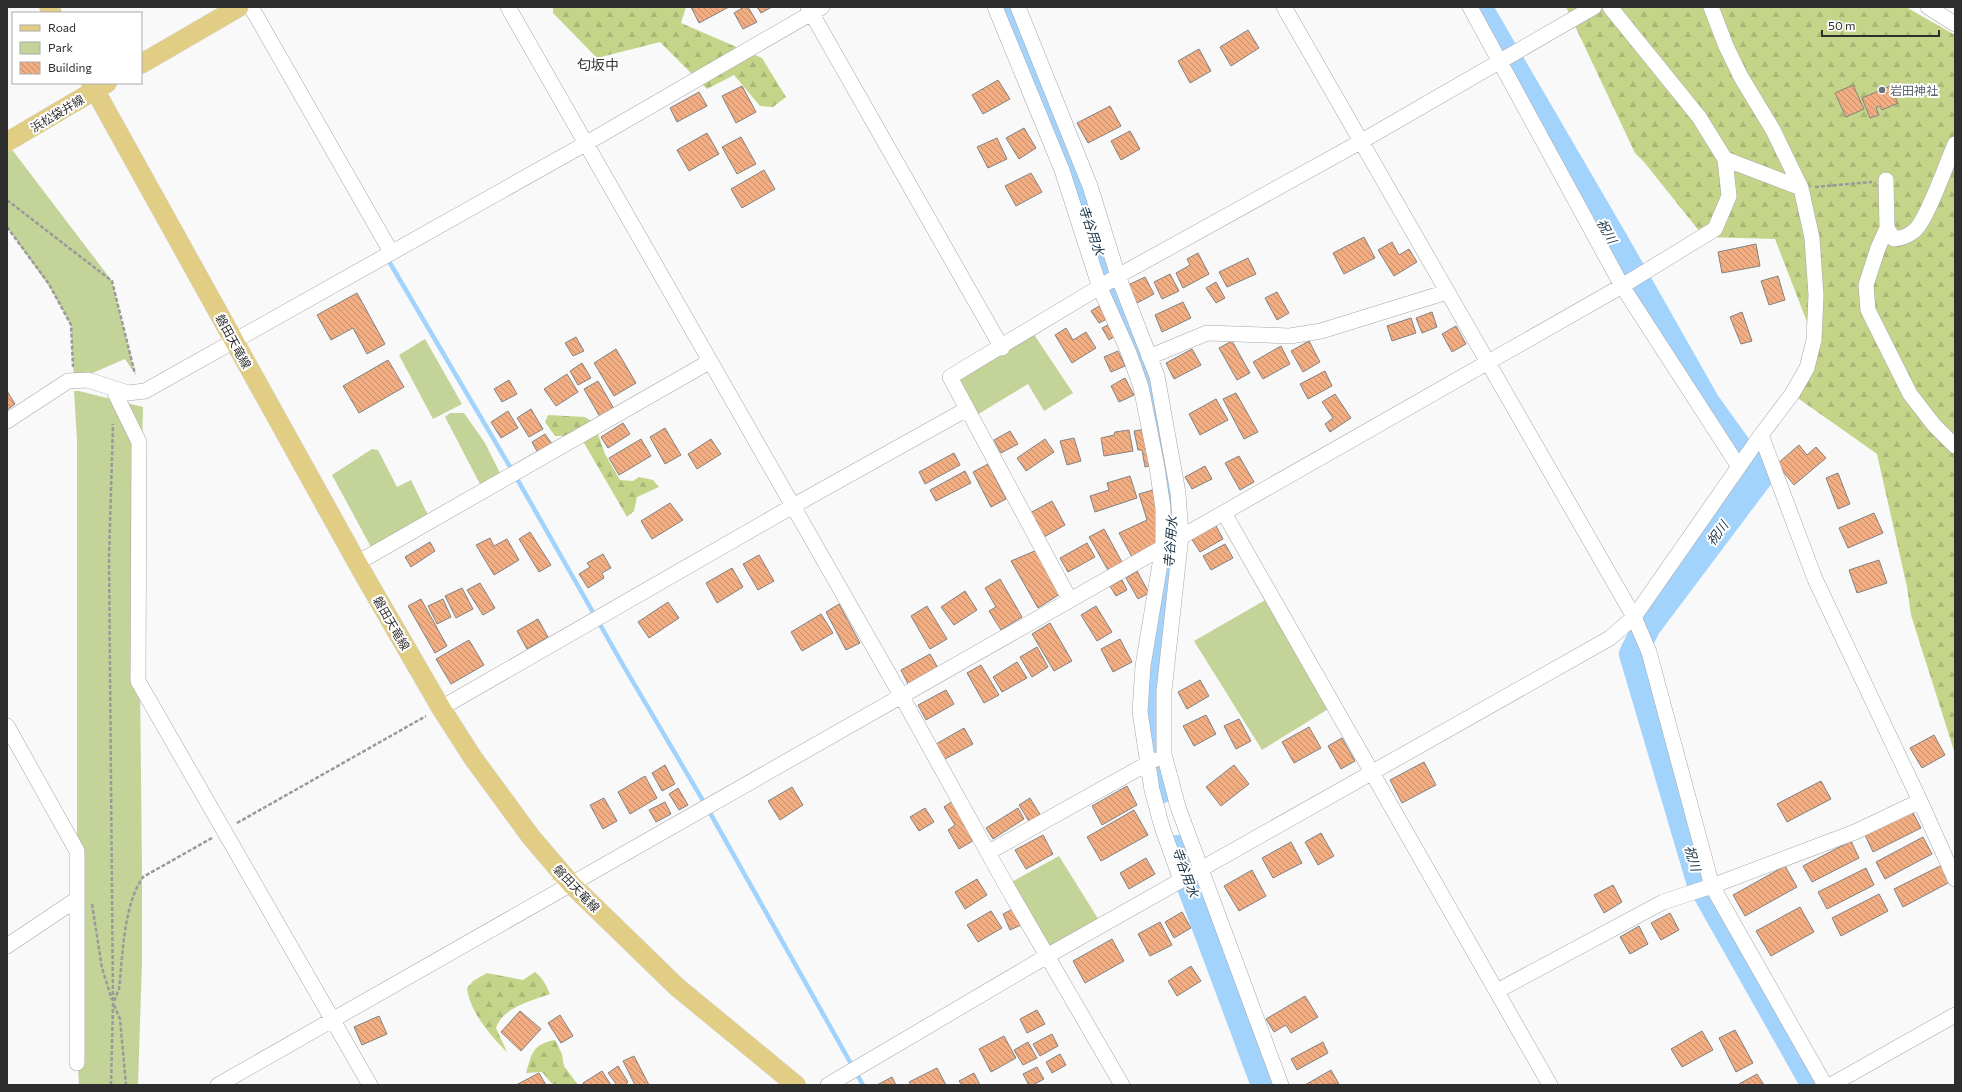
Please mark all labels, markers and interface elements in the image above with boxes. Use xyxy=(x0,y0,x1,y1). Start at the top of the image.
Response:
legend xyxy=(12,12,142,84)
scale bar xyxy=(1822,12,1939,38)
text: 50 m xyxy=(1828,18,1856,32)
text: Road xyxy=(48,20,76,34)
text: Park xyxy=(48,40,74,54)
district label: 匂坂中 xyxy=(577,56,619,73)
text: Building xyxy=(48,60,92,74)
place label: 岩田神社 xyxy=(1890,83,1938,97)
marker: 岩田神社 xyxy=(1877,85,1887,95)
street label: 浜松袋井線 xyxy=(28,92,86,134)
water label: 寺谷用水 xyxy=(1076,203,1109,259)
water label: 祝川 xyxy=(1594,216,1621,248)
street label: 磐田天竜線 xyxy=(213,311,255,371)
water label: 寺谷用水 xyxy=(1160,514,1180,569)
water label: 祝川 xyxy=(1703,516,1732,548)
street label: 磐田天竜線 xyxy=(371,594,413,652)
water label: 祝川 xyxy=(1682,843,1705,875)
water label: 寺谷用水 xyxy=(1170,845,1203,901)
street label: 磐田天竜線 xyxy=(551,862,603,914)

